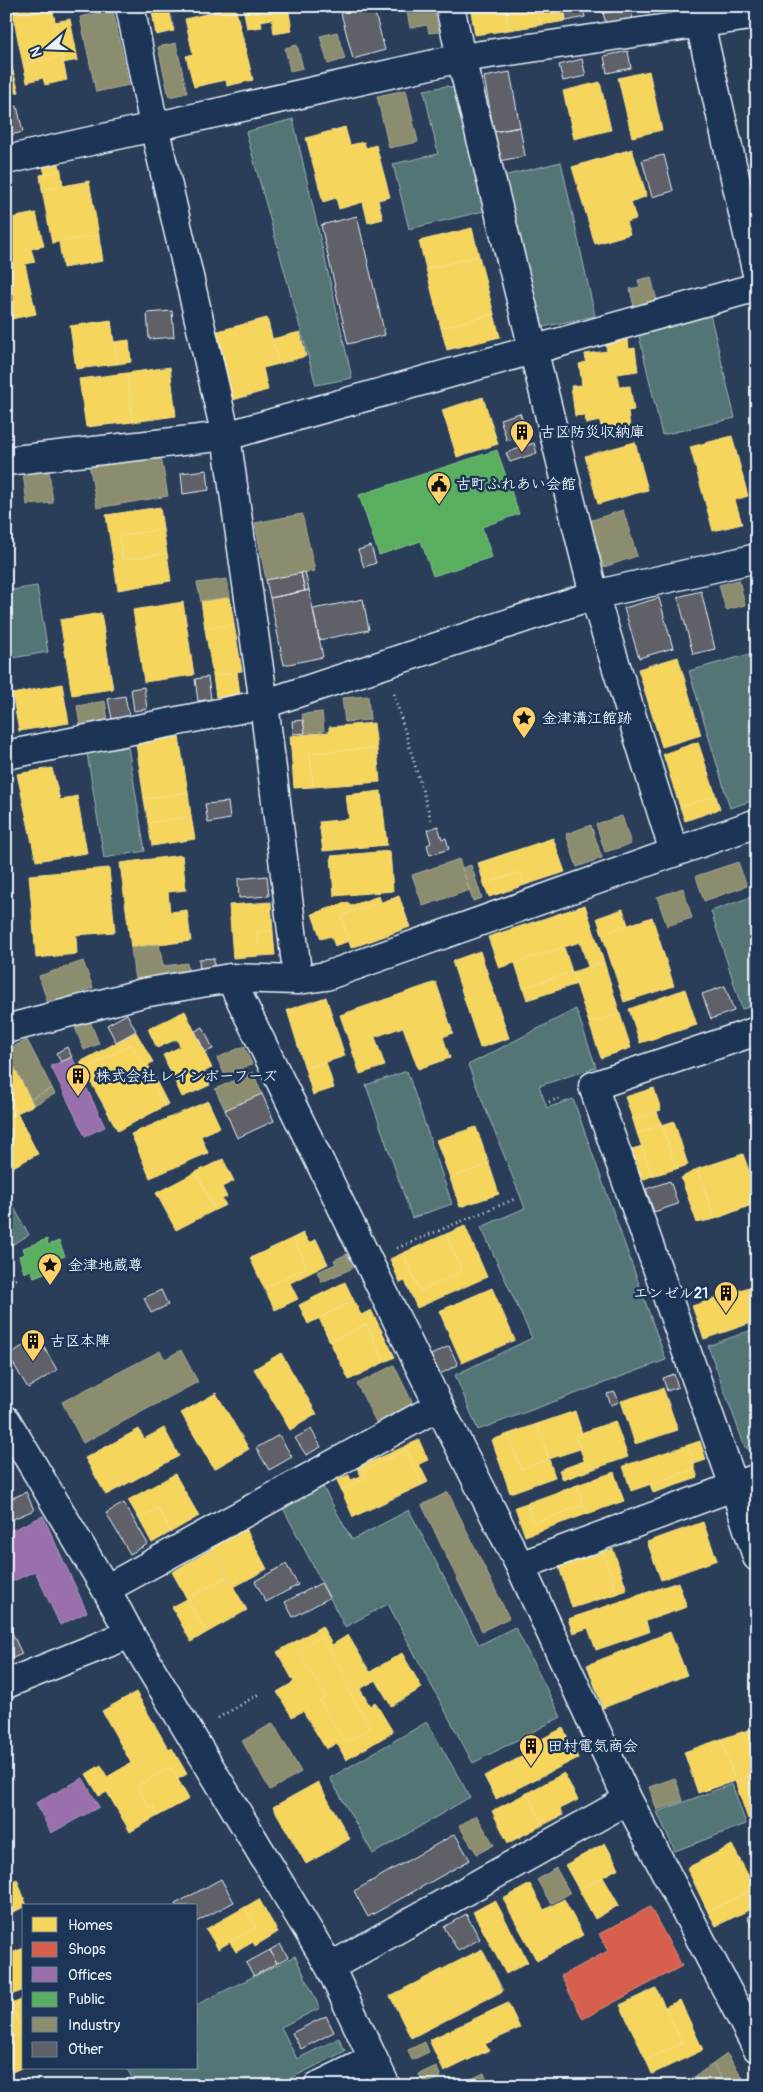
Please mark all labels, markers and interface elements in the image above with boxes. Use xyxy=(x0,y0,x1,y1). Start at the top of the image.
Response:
north arrow xyxy=(22,22,72,72)
text: N xyxy=(27,45,46,59)
building icon: 古区防災収納庫 xyxy=(509,419,535,453)
place label: 古区防災収納庫 xyxy=(540,423,645,442)
public building icon: 古町ふれあい会館 xyxy=(426,471,452,505)
place label: 古町ふれあい会館 xyxy=(456,475,576,494)
place icon: 金津溝江館跡 xyxy=(511,705,537,739)
place label: 金津溝江館跡 xyxy=(542,709,632,728)
building icon: 株式会社 レインボーフーズ xyxy=(65,1063,91,1097)
place label: 株式会社 レインボーフーズ xyxy=(96,1067,277,1086)
place icon: 金津地蔵尊 xyxy=(37,1252,63,1286)
place label: 金津地蔵尊 xyxy=(68,1256,143,1275)
building icon: エンゼル21 xyxy=(713,1280,739,1314)
place label: エンゼル21 xyxy=(633,1284,708,1303)
building icon: 古区本陣 xyxy=(20,1328,46,1362)
place label: 古区本陣 xyxy=(50,1332,110,1351)
building icon: 田村電気商会 xyxy=(518,1733,544,1767)
place label: 田村電気商会 xyxy=(548,1737,638,1756)
legend xyxy=(22,1904,198,2070)
text: Homes xyxy=(68,1916,113,1935)
text: Shops xyxy=(68,1940,106,1959)
text: Offices xyxy=(68,1966,112,1985)
text: Public xyxy=(68,1990,105,2009)
text: Industry xyxy=(68,2016,121,2035)
text: Other xyxy=(68,2040,104,2059)

